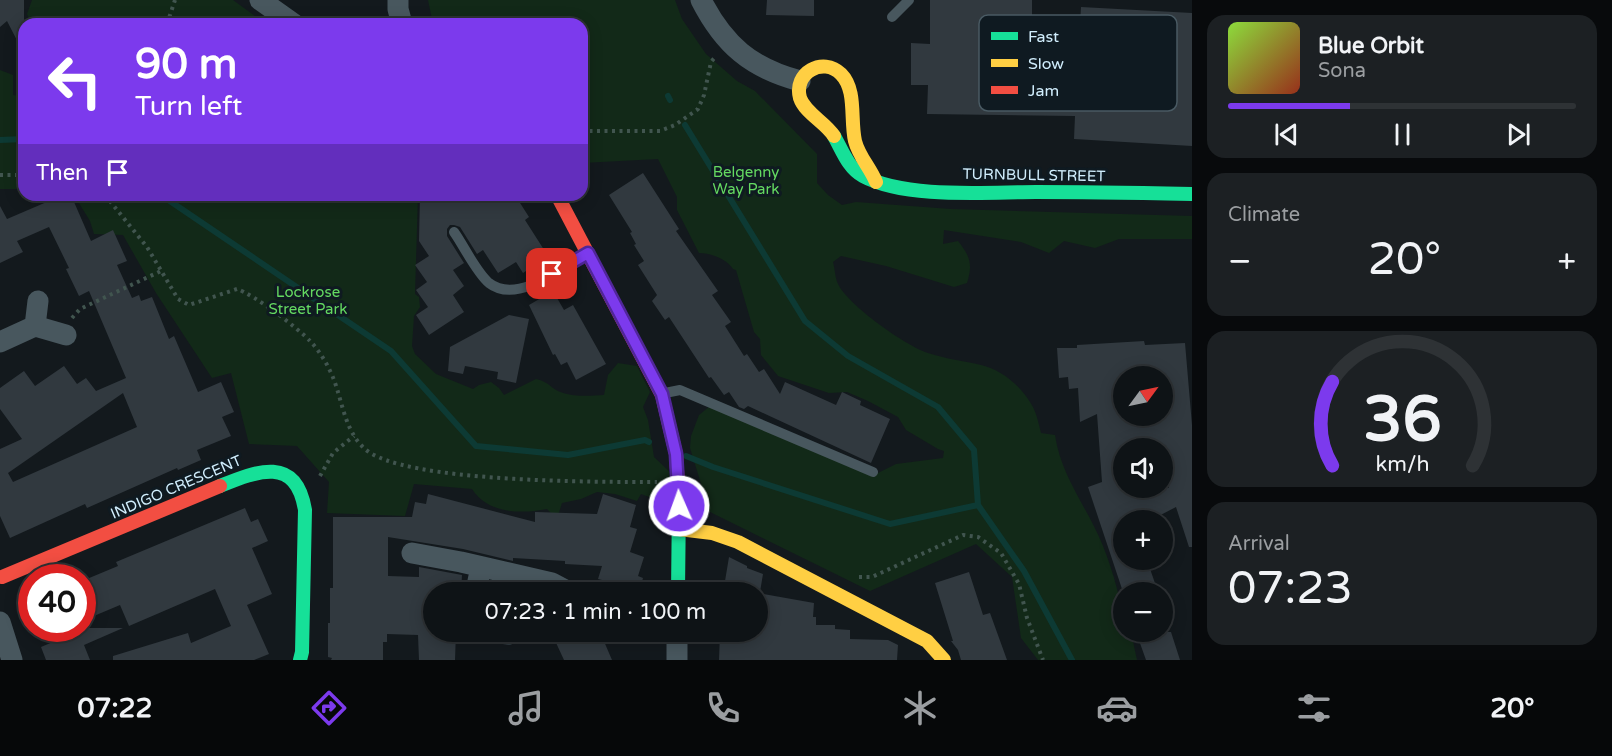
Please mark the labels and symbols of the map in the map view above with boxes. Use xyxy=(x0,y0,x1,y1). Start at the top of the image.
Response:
legend xyxy=(979,15,1177,111)
text: Fast xyxy=(1028,27,1059,47)
text: Slow xyxy=(1028,54,1064,74)
text: Jam xyxy=(1028,81,1059,101)
park label: Belgenny Way Park xyxy=(713,163,779,198)
street label: TURNBULL STREET xyxy=(962,165,1106,185)
pin xyxy=(526,248,577,299)
park label: Lockrose Street Park xyxy=(269,283,347,318)
north arrow xyxy=(1113,366,1173,426)
street label: INDIGO CRESCENT xyxy=(108,451,244,523)
position arrow xyxy=(647,474,711,538)
speed limit sign: 40 xyxy=(18,564,96,642)

